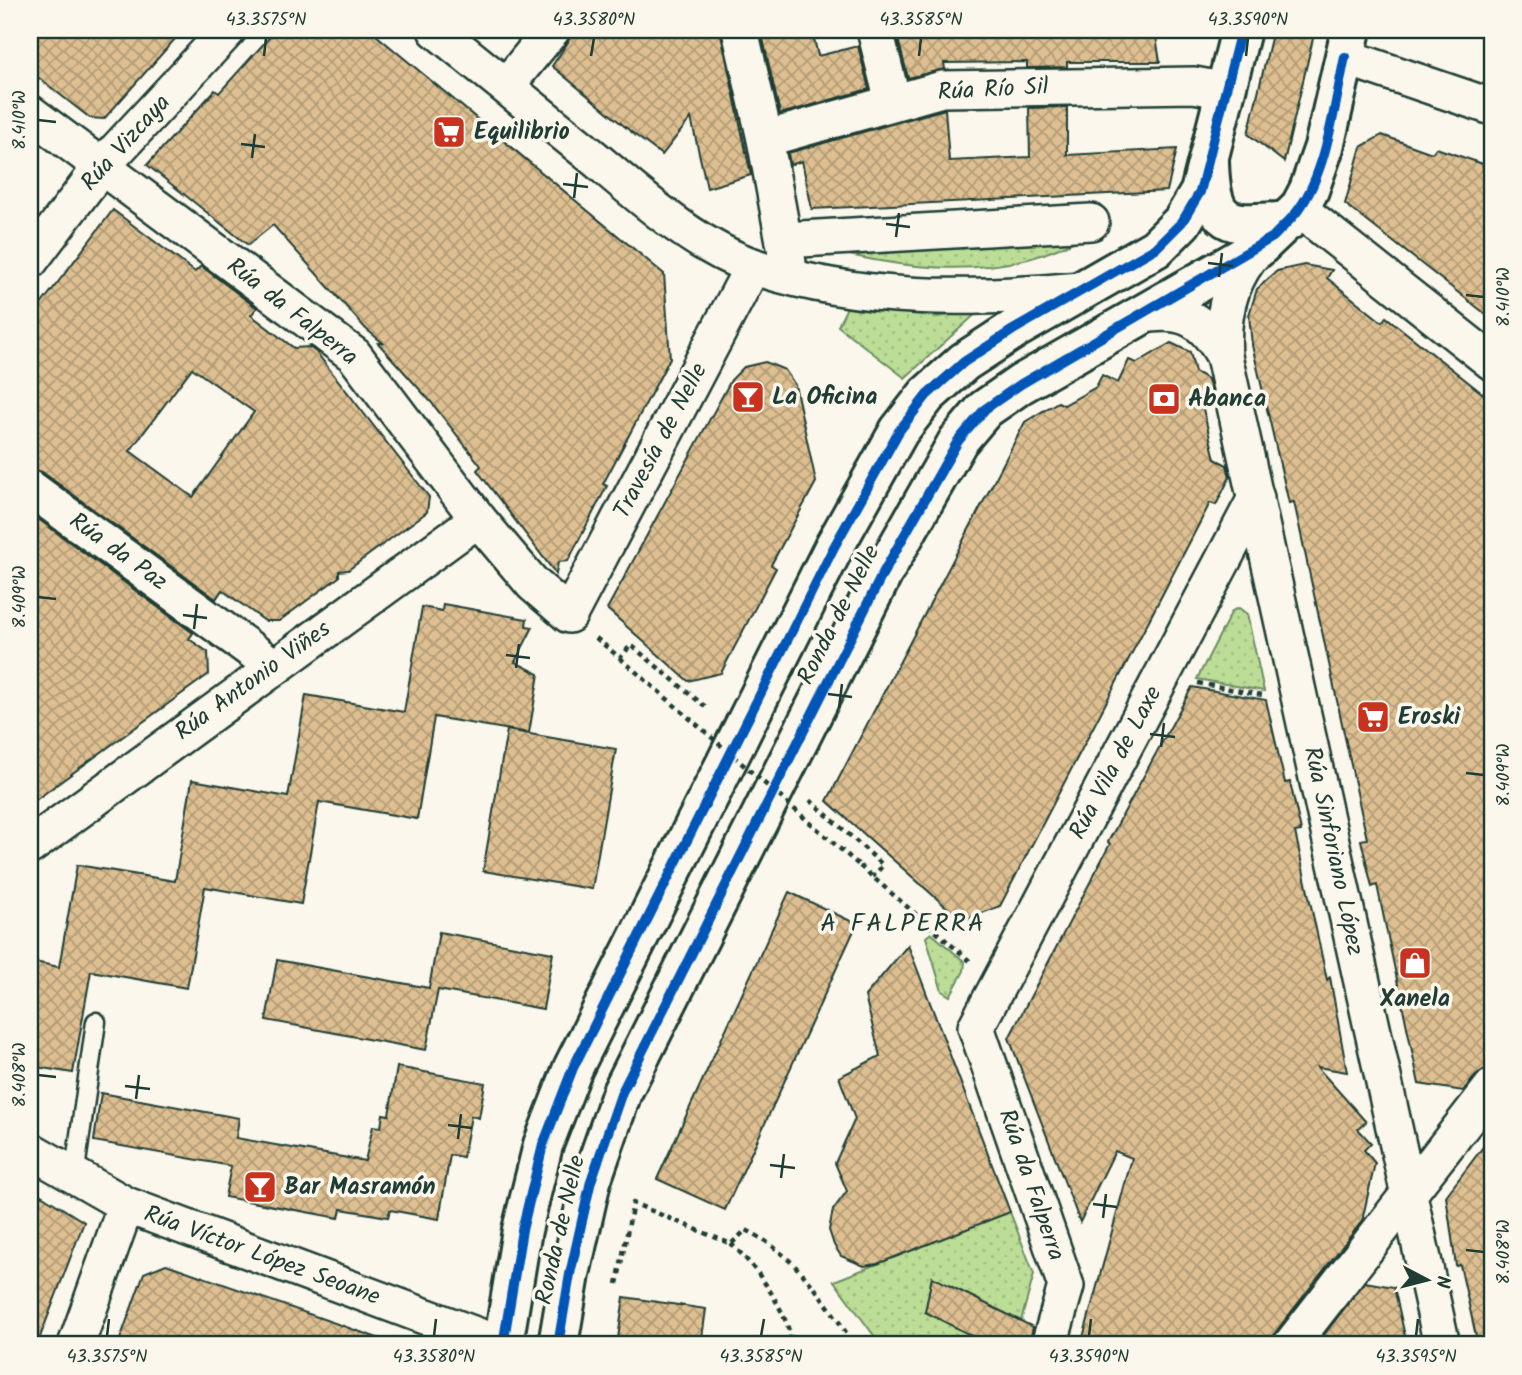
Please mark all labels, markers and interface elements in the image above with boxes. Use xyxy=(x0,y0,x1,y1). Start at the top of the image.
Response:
text: 43.3575°N xyxy=(226,6,306,35)
text: 43.3580°N xyxy=(553,6,635,35)
text: 43.3585°N xyxy=(879,6,963,35)
text: 43.3590°N xyxy=(1208,6,1288,35)
street label: Rúa Río Sil xyxy=(937,68,1050,112)
street label: Rúa Vizcaya xyxy=(71,85,181,201)
text: 8.410°W xyxy=(6,90,35,150)
supermarket icon: Equilibrio xyxy=(430,113,468,151)
place label: Equilibrio xyxy=(474,113,570,152)
street label: Rúa da Falperra xyxy=(218,248,366,376)
text: 8.410°W xyxy=(1490,267,1519,327)
street label: Travesía de Nelle xyxy=(603,356,719,526)
bar icon: La Oficina xyxy=(729,378,767,416)
place label: La Oficina xyxy=(772,378,877,417)
bank icon: Abanca xyxy=(1145,380,1183,418)
place label: Abanca xyxy=(1188,380,1266,419)
street label: Rúa da Paz xyxy=(60,503,176,601)
street label: Ronda de Nelle xyxy=(787,538,891,692)
text: 8.409°W xyxy=(6,566,35,628)
street label: Rúa Antonio Viñes xyxy=(167,611,339,751)
street label: Rúa Vila de Laxe xyxy=(1059,679,1173,847)
supermarket icon: Eroski xyxy=(1354,698,1392,736)
place label: Eroski xyxy=(1398,698,1461,737)
street label: Rúa Sinforiano López xyxy=(1292,743,1374,959)
text: 8.409°W xyxy=(1490,744,1519,806)
district label: A FALPERRA xyxy=(820,903,986,945)
shop icon: Xanela xyxy=(1396,944,1434,982)
place label: Xanela xyxy=(1379,980,1450,1019)
text: 8.408°W xyxy=(6,1042,35,1108)
street label: Rúa da Falperra xyxy=(987,1104,1075,1266)
street label: Ronda de Nelle xyxy=(525,1151,597,1309)
bar icon: Bar Masramón xyxy=(241,1168,279,1206)
place label: Bar Masramón xyxy=(284,1168,435,1207)
street label: Rúa Víctor López Seoane xyxy=(138,1195,386,1317)
text: 8.408°W xyxy=(1490,1219,1519,1285)
north arrow xyxy=(1392,1246,1462,1316)
text: N xyxy=(1426,1274,1458,1290)
text: 43.3575°N xyxy=(67,1343,147,1372)
text: 43.3580°N xyxy=(393,1343,475,1372)
text: 43.3585°N xyxy=(719,1343,803,1372)
text: 43.3590°N xyxy=(1049,1343,1129,1372)
text: 43.3595°N xyxy=(1375,1343,1457,1372)

